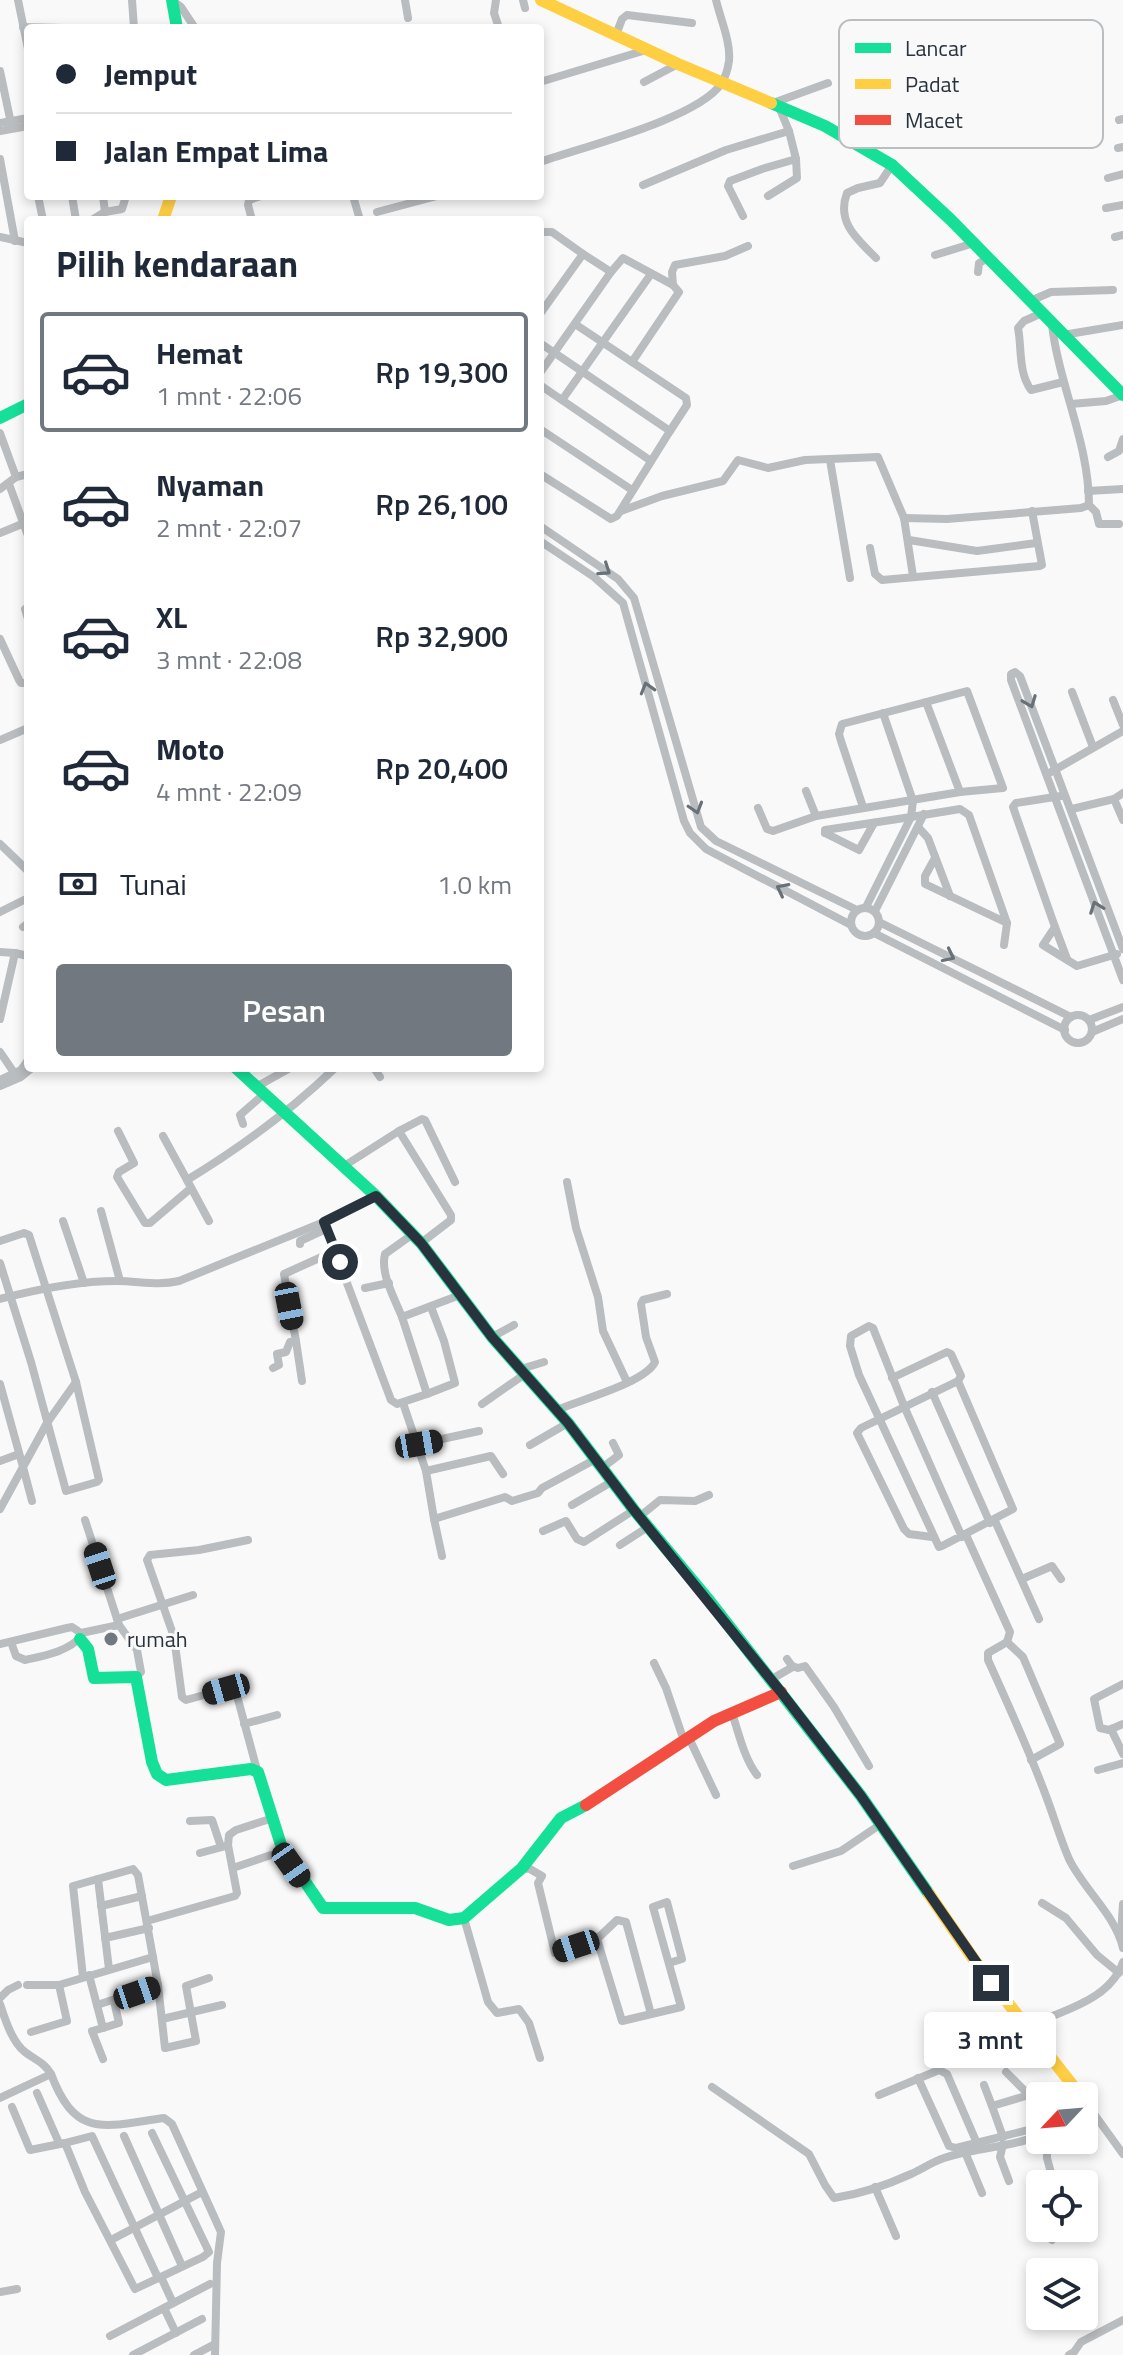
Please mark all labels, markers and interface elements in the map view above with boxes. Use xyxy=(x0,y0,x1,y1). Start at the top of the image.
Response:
legend xyxy=(839,20,1103,148)
text: Lancar xyxy=(905,31,967,65)
text: Jemput xyxy=(104,51,197,97)
text: Padat xyxy=(905,67,960,101)
text: Macet xyxy=(905,103,963,137)
text: Jalan Empat Lima xyxy=(104,128,328,174)
text: Pilih kendaraan xyxy=(56,236,298,291)
text: Hemat xyxy=(156,330,243,376)
icon: car xyxy=(60,336,132,408)
text: Rp 19,300 xyxy=(375,349,508,395)
text: 1 mnt · 22:06 xyxy=(156,376,302,415)
text: Nyaman xyxy=(156,462,264,508)
icon: car xyxy=(60,468,132,540)
text: Rp 26,100 xyxy=(375,481,508,527)
text: 2 mnt · 22:07 xyxy=(156,508,302,547)
one-way arrow xyxy=(596,560,610,575)
text: XL xyxy=(156,594,187,640)
icon: car xyxy=(60,600,132,672)
text: Rp 32,900 xyxy=(375,613,508,659)
text: 3 mnt · 22:08 xyxy=(156,640,302,679)
one-way arrow xyxy=(640,681,656,695)
one-way arrow xyxy=(1020,695,1037,709)
text: Moto xyxy=(156,726,224,772)
icon: car xyxy=(60,732,132,804)
text: Rp 20,400 xyxy=(375,745,508,791)
text: 4 mnt · 22:09 xyxy=(156,772,302,811)
one-way arrow xyxy=(687,801,703,815)
text: Tunai xyxy=(120,861,187,907)
icon: cash xyxy=(56,862,100,906)
text: 1.0 km xyxy=(437,865,512,904)
one-way arrow xyxy=(775,883,790,899)
one-way arrow xyxy=(1089,901,1105,915)
one-way arrow xyxy=(941,947,956,962)
button: Pesan xyxy=(56,964,512,1056)
route start xyxy=(322,1244,358,1280)
car xyxy=(273,1280,305,1332)
car xyxy=(393,1428,445,1460)
car xyxy=(81,1539,119,1593)
place label: rumah xyxy=(127,1622,188,1656)
marker: rumah xyxy=(102,1630,120,1648)
car xyxy=(200,1671,252,1707)
car xyxy=(267,1838,315,1892)
car xyxy=(549,1927,603,1965)
route end xyxy=(973,1965,1009,2001)
car xyxy=(110,1974,164,2012)
callout: 3 mnt xyxy=(925,2011,1057,2067)
text: 3 mnt xyxy=(957,2020,1023,2059)
north arrow xyxy=(1026,2082,1098,2154)
map controls xyxy=(1026,2082,1098,2330)
button: locate xyxy=(1026,2170,1098,2242)
button: layers xyxy=(1026,2258,1098,2330)

